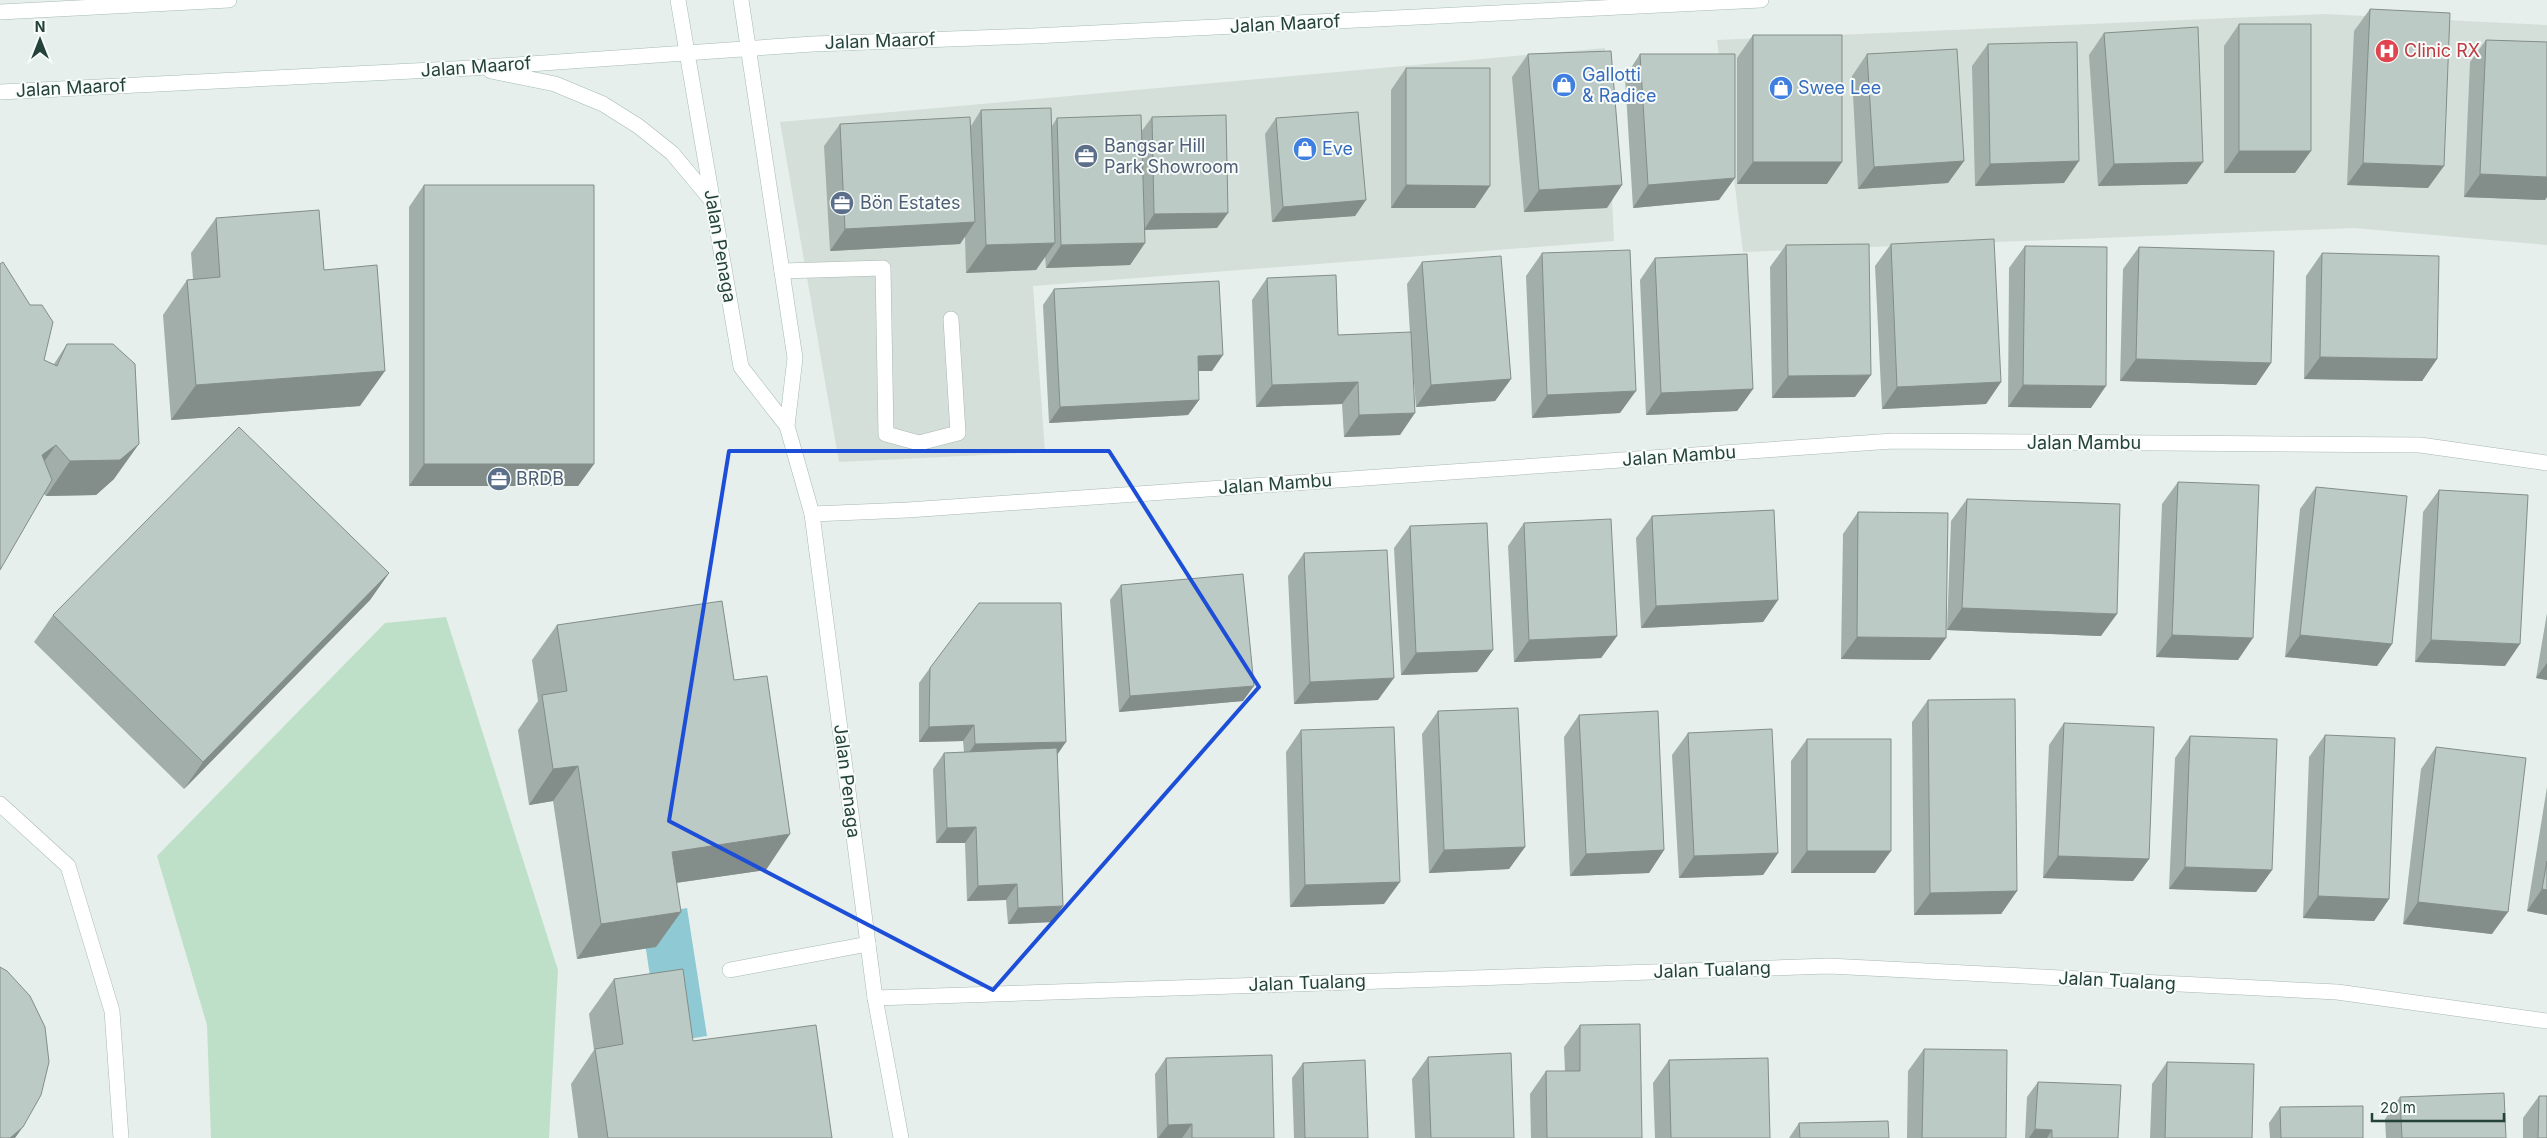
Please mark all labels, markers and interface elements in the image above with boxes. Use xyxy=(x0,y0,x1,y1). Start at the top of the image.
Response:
street label: Jalan Maarof xyxy=(1229,10,1341,37)
north arrow xyxy=(15,15,65,65)
text: N xyxy=(35,18,45,35)
street label: Jalan Maarof xyxy=(824,28,936,53)
hospital icon: Clinic RX xyxy=(2374,38,2400,64)
place label: Clinic RX xyxy=(2404,40,2480,61)
street label: Jalan Maarof xyxy=(420,52,532,81)
place label: Gallotti & Radice xyxy=(1582,64,1656,106)
shop icon: Gallotti & Radice xyxy=(1551,72,1577,98)
street label: Jalan Maarof xyxy=(15,74,127,101)
shop icon: Swee Lee xyxy=(1768,75,1794,101)
place label: Swee Lee xyxy=(1798,77,1881,98)
place label: Bangsar Hill Park Showroom xyxy=(1104,135,1239,177)
shop icon: Eve xyxy=(1292,136,1318,162)
place label: Eve xyxy=(1322,138,1353,159)
office icon: Bangsar Hill Park Showroom xyxy=(1073,143,1099,169)
street label: Jalan Penaga xyxy=(700,188,741,304)
office icon: Bön Estates xyxy=(829,190,855,216)
place label: Bön Estates xyxy=(860,192,960,213)
street label: Jalan Mambu xyxy=(2027,432,2141,453)
street label: Jalan Mambu xyxy=(1621,441,1737,470)
office icon: BRDB xyxy=(486,466,512,492)
place label: BRDB xyxy=(516,468,564,489)
street label: Jalan Mambu xyxy=(1217,469,1333,498)
street label: Jalan Penaga xyxy=(830,723,865,839)
street label: Jalan Tualang xyxy=(1653,957,1771,982)
street label: Jalan Tualang xyxy=(2058,967,2176,994)
street label: Jalan Tualang xyxy=(1248,970,1366,995)
scale bar xyxy=(2372,1090,2504,1122)
text: 20 m xyxy=(2380,1098,2416,1117)

